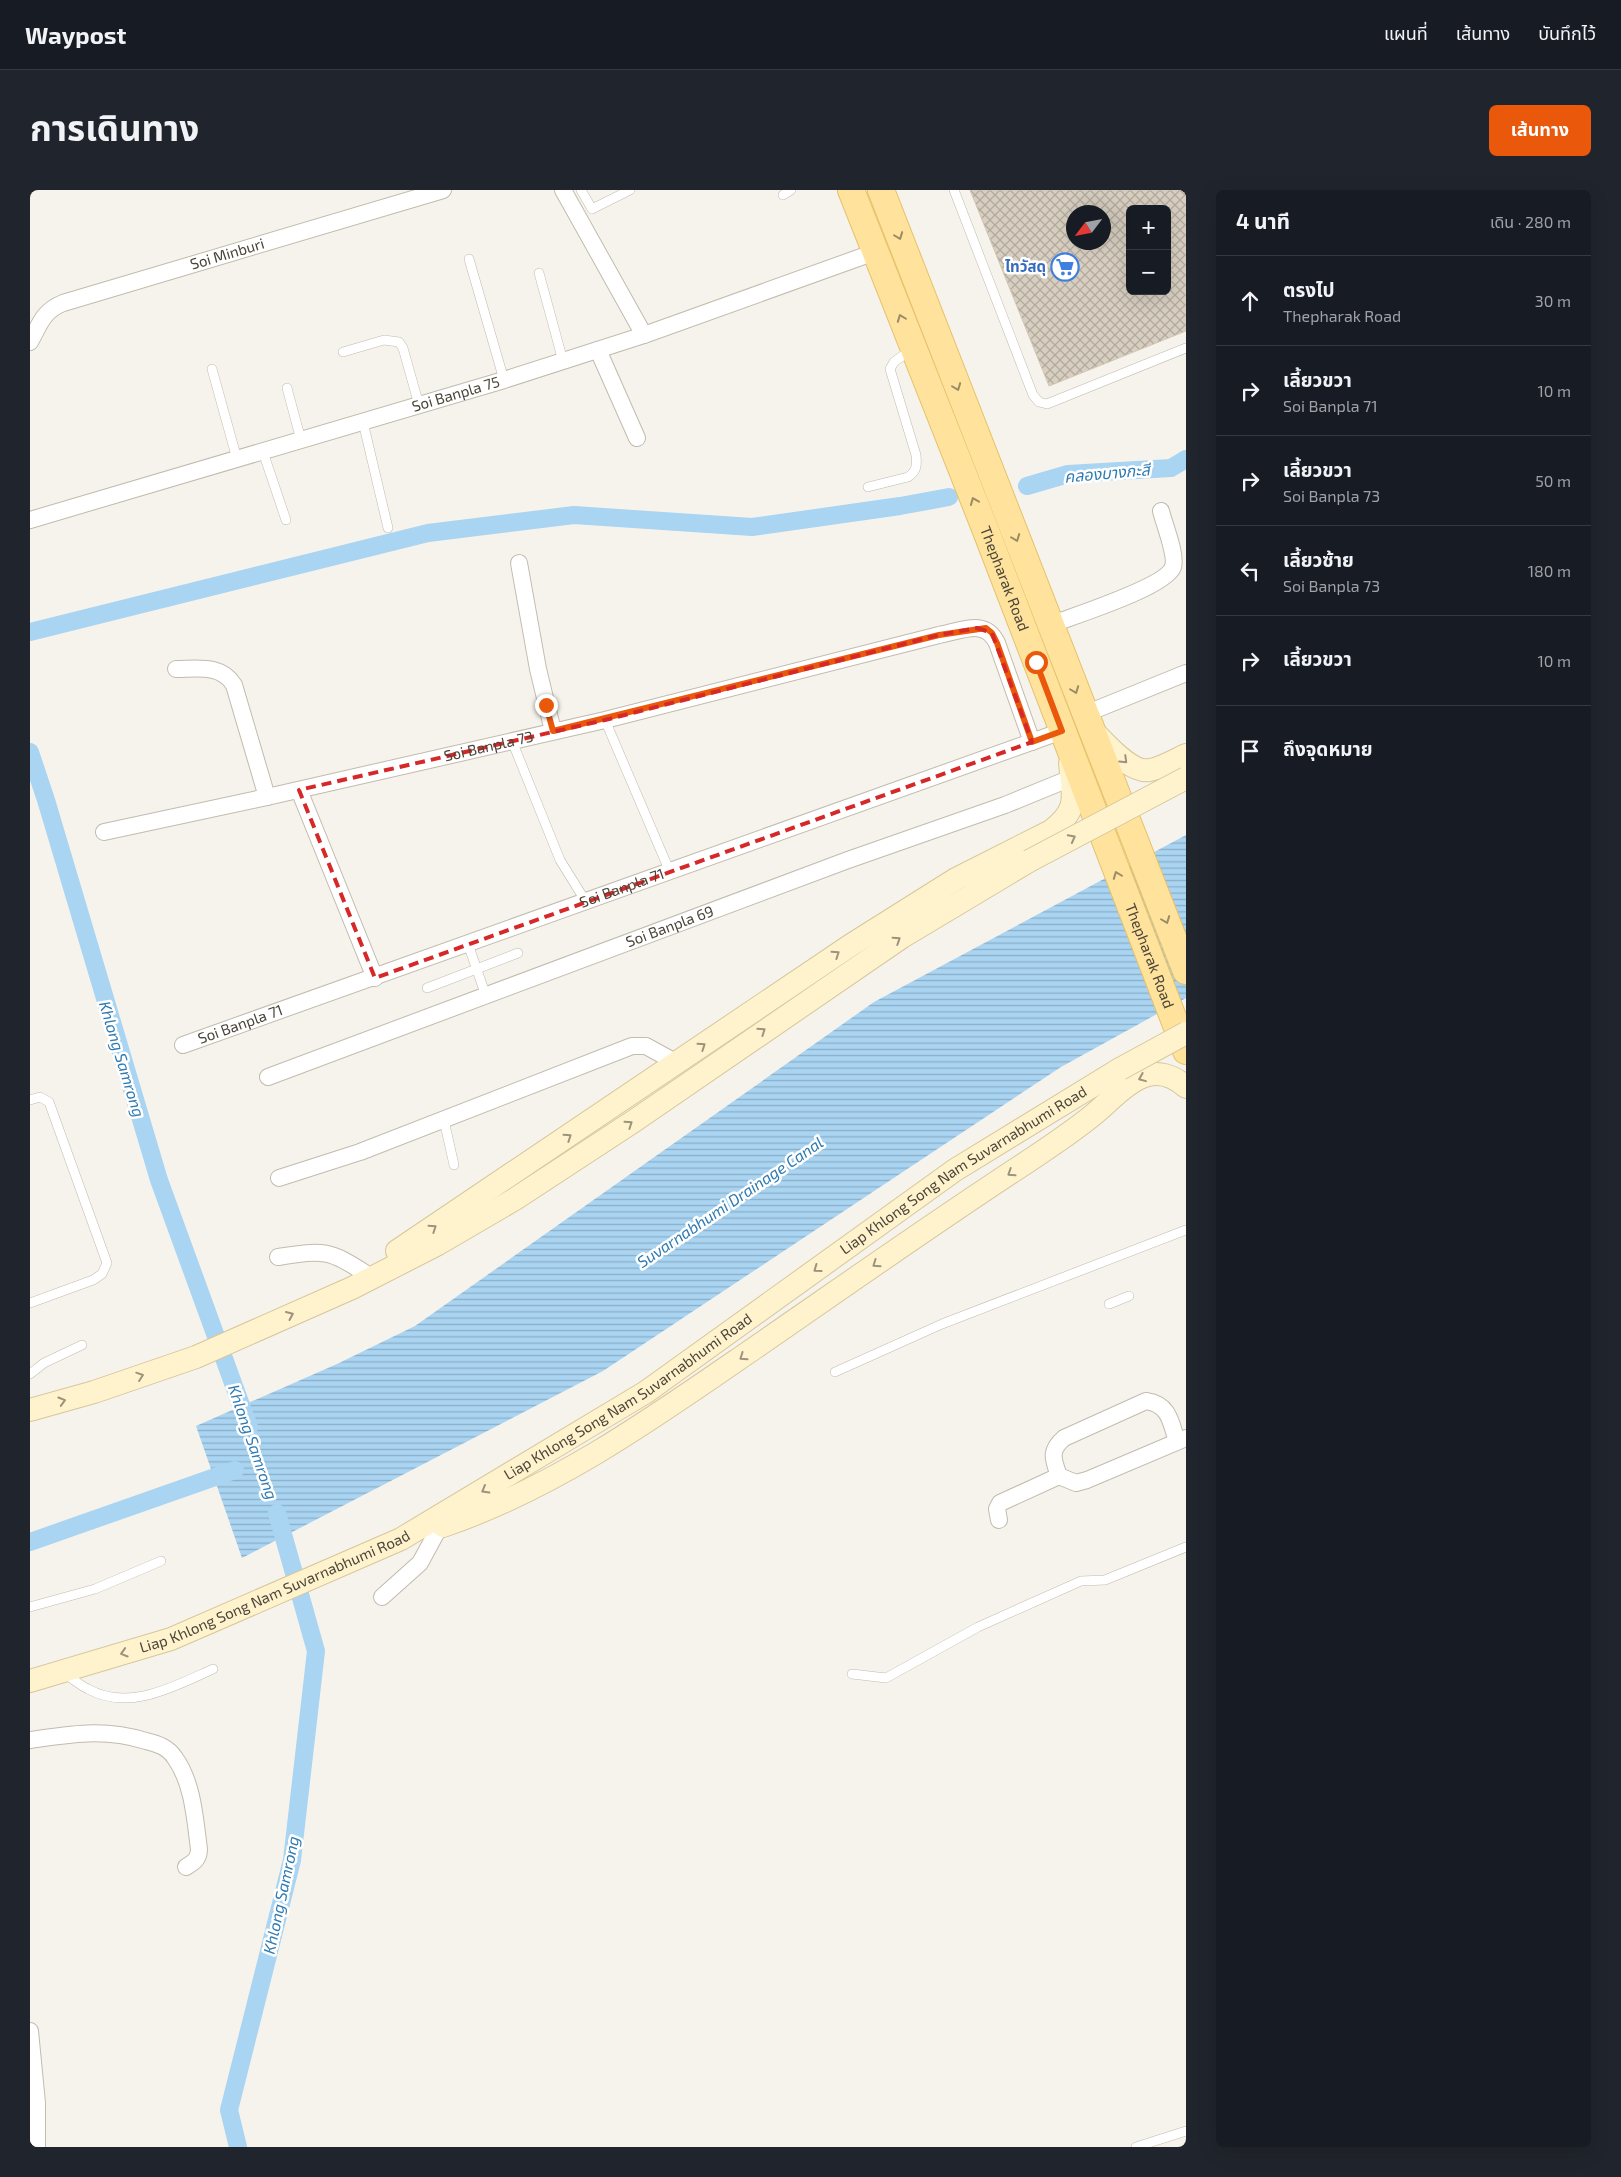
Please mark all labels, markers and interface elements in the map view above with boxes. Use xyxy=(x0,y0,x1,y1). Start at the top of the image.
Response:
text: Waypost xyxy=(25,20,126,49)
text: แผนที่ xyxy=(1384,22,1428,44)
text: เส้นทาง xyxy=(1456,22,1510,44)
text: บันทึกไว้ xyxy=(1538,22,1596,44)
button: เส้นทาง xyxy=(1489,105,1591,156)
text: การเดินทาง xyxy=(30,106,199,148)
north arrow xyxy=(1066,205,1111,250)
map controls xyxy=(1126,205,1171,295)
button: + xyxy=(1126,205,1171,250)
text: 4 นาที xyxy=(1236,208,1290,233)
text: เดิน · 280 m xyxy=(1490,212,1571,231)
one-way arrow xyxy=(893,231,903,239)
street label: Soi Minburi xyxy=(188,234,266,273)
button: − xyxy=(1126,250,1171,295)
supermarket icon: ไทวัสดุ xyxy=(1050,252,1080,282)
place label: ไทวัสดุ xyxy=(1005,257,1046,276)
text: ตรงไป xyxy=(1283,278,1335,301)
icon: ahead xyxy=(1236,287,1264,315)
text: 30 m xyxy=(1535,291,1571,310)
text: Thepharak Road xyxy=(1283,306,1401,325)
one-way arrow xyxy=(897,314,907,323)
text: เลี้ยวขวา xyxy=(1283,368,1352,391)
street label: Soi Banpla 75 xyxy=(409,372,502,415)
icon: right xyxy=(1236,377,1264,405)
text: 10 m xyxy=(1537,381,1571,400)
one-way arrow xyxy=(951,382,961,391)
text: Soi Banpla 71 xyxy=(1283,396,1378,415)
text: เลี้ยวขวา xyxy=(1283,458,1352,481)
water label: คลองบางกะสี xyxy=(1063,459,1153,486)
icon: right xyxy=(1236,467,1264,495)
text: 50 m xyxy=(1535,471,1571,490)
text: Soi Banpla 73 xyxy=(1283,486,1380,505)
one-way arrow xyxy=(970,497,980,506)
street label: Thepharak Road xyxy=(977,523,1034,633)
one-way arrow xyxy=(1011,534,1021,542)
text: เลี้ยวซ้าย xyxy=(1283,548,1354,571)
icon: left xyxy=(1236,557,1264,585)
text: 180 m xyxy=(1528,561,1571,580)
text: Soi Banpla 73 xyxy=(1283,576,1380,595)
icon: right xyxy=(1236,647,1264,675)
text: เลี้ยวขวา xyxy=(1283,647,1352,670)
route start xyxy=(1025,651,1048,674)
text: 10 m xyxy=(1537,651,1571,670)
one-way arrow xyxy=(1069,685,1080,694)
route end xyxy=(535,694,558,717)
street label: Soi Banpla 73 xyxy=(442,727,535,764)
icon: arrive xyxy=(1236,737,1264,765)
text: ถึงจุดหมาย xyxy=(1283,737,1373,760)
one-way arrow xyxy=(1119,754,1128,763)
one-way arrow xyxy=(1067,834,1076,844)
street label: Soi Banpla 71 xyxy=(577,864,666,911)
one-way arrow xyxy=(1113,871,1124,880)
street label: Soi Banpla 69 xyxy=(623,901,716,950)
street label: Thepharak Road xyxy=(1122,901,1179,1011)
one-way arrow xyxy=(1160,915,1170,924)
one-way arrow xyxy=(891,937,901,946)
one-way arrow xyxy=(831,951,840,961)
water label: Khlong Samrong xyxy=(96,999,149,1119)
street label: Soi Banpla 71 xyxy=(195,1000,285,1047)
one-way arrow xyxy=(757,1028,766,1037)
one-way arrow xyxy=(697,1042,706,1052)
one-way arrow xyxy=(1138,1072,1147,1083)
street label: Liap Khlong Song Nam Suvarnabhumi Road xyxy=(836,1082,1090,1258)
one-way arrow xyxy=(623,1121,633,1130)
water label: Suvarnabhumi Drainage Canal xyxy=(633,1132,826,1271)
one-way arrow xyxy=(562,1134,571,1143)
one-way arrow xyxy=(1007,1167,1016,1176)
one-way arrow xyxy=(427,1224,436,1234)
one-way arrow xyxy=(872,1258,882,1267)
one-way arrow xyxy=(813,1263,823,1272)
street label: Liap Khlong Song Nam Suvarnabhumi Road xyxy=(500,1309,755,1483)
one-way arrow xyxy=(285,1311,294,1322)
one-way arrow xyxy=(739,1351,748,1360)
one-way arrow xyxy=(135,1372,143,1382)
water label: Khlong Samrong xyxy=(225,1382,282,1502)
one-way arrow xyxy=(57,1397,65,1407)
one-way arrow xyxy=(481,1484,490,1494)
street label: Liap Khlong Song Nam Suvarnabhumi Road xyxy=(137,1526,413,1656)
one-way arrow xyxy=(120,1648,129,1658)
water label: Khlong Samrong xyxy=(259,1834,302,1956)

